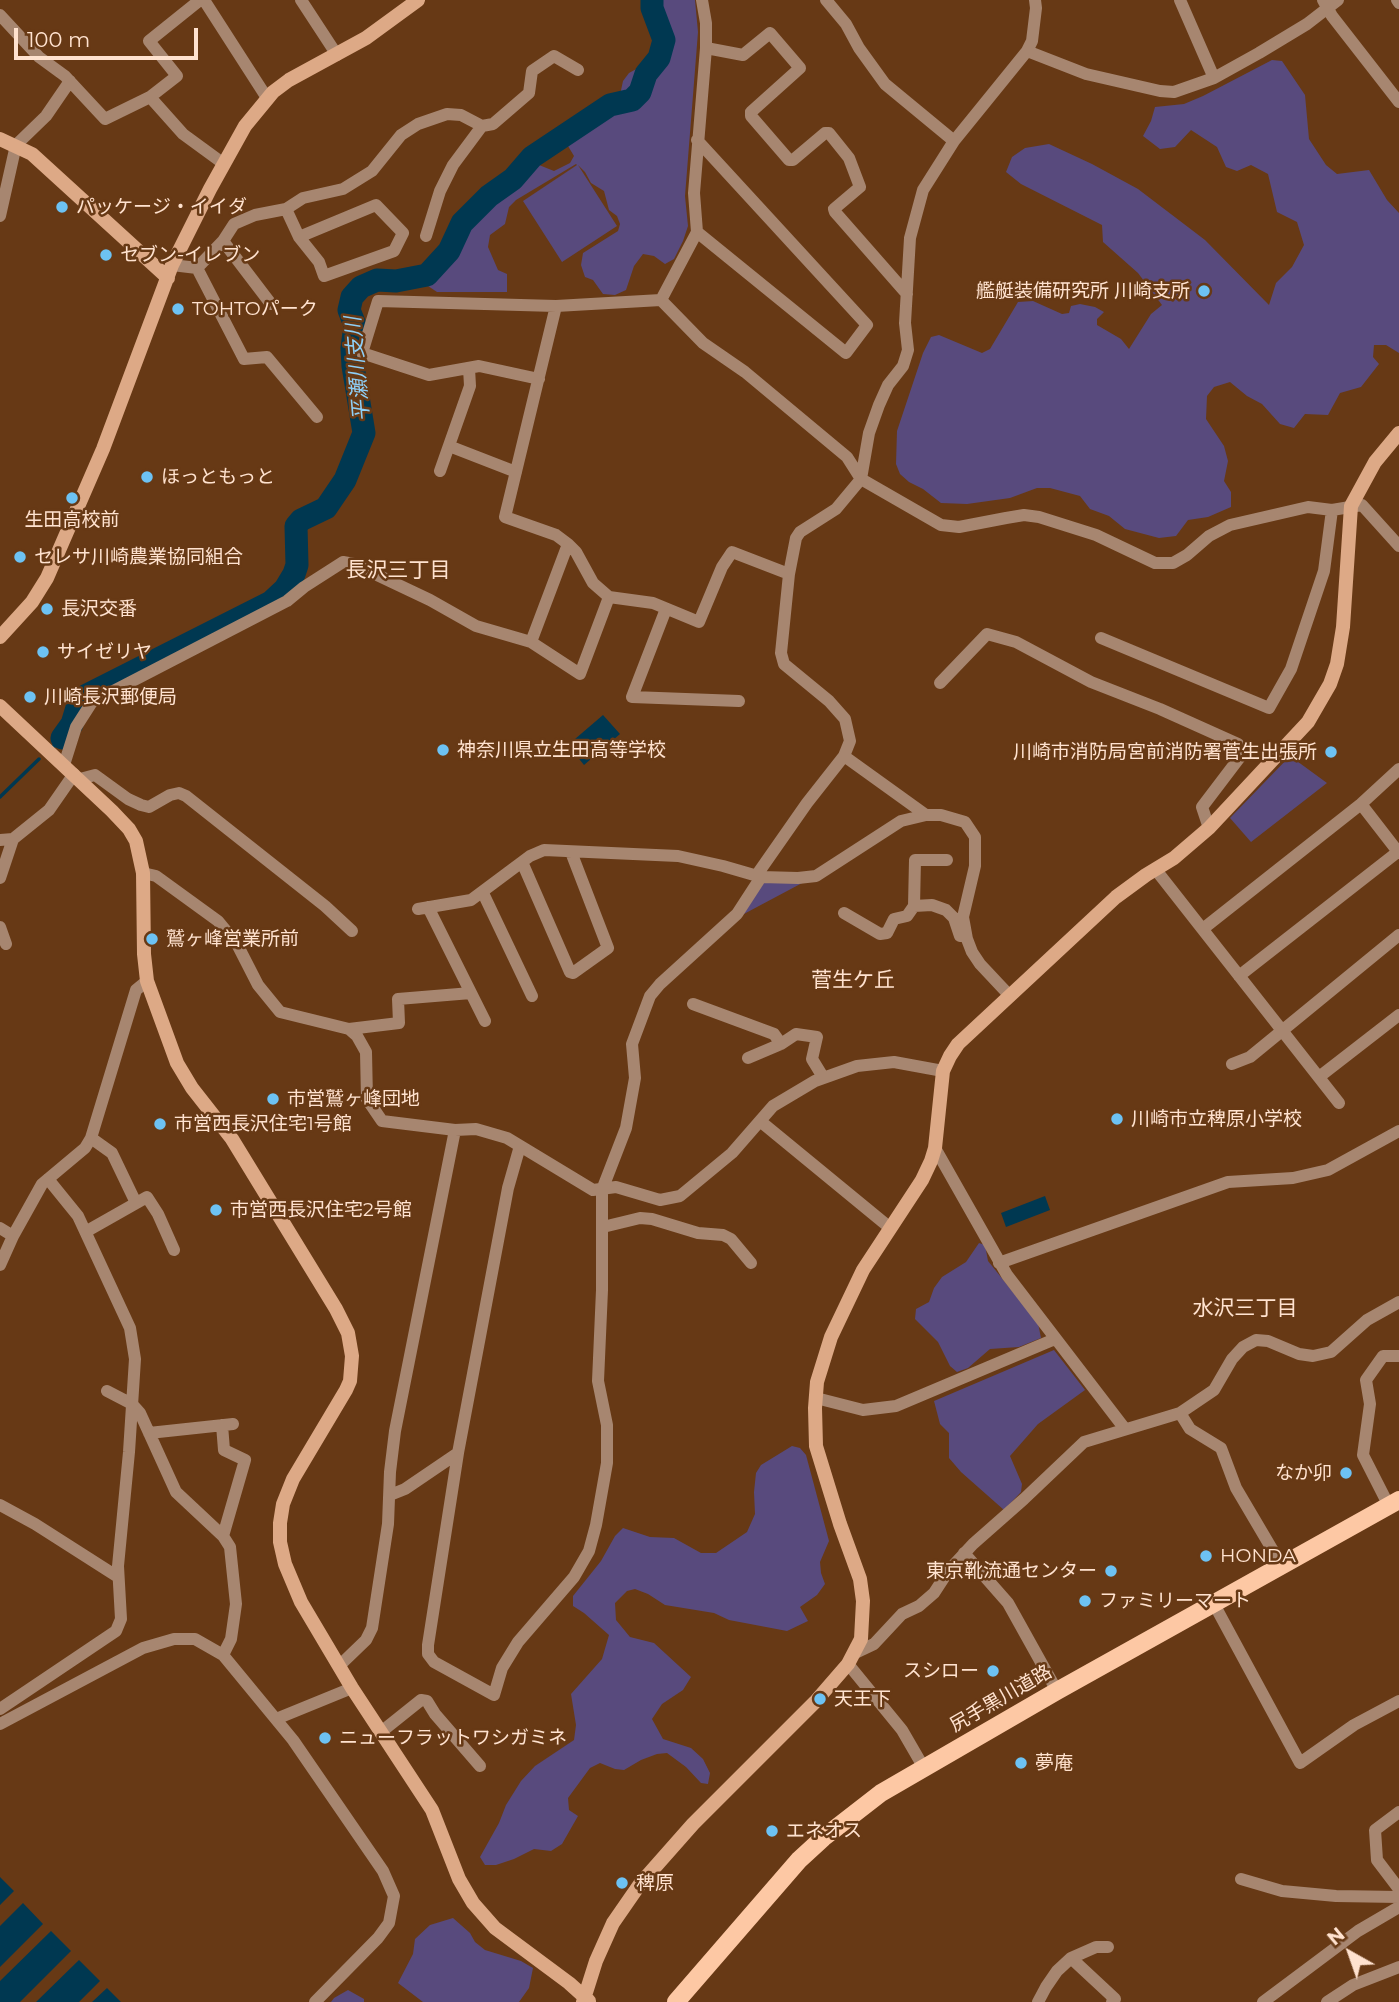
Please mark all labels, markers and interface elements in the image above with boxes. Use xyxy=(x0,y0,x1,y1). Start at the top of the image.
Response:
scale bar xyxy=(18,14,201,58)
text: 100 m xyxy=(27,27,90,52)
place label: パッケージ・イイダ xyxy=(76,196,247,218)
marker: パッケージ・イイダ xyxy=(54,199,70,215)
place label: セブン-イレブン xyxy=(120,244,260,266)
marker: セブン-イレブン xyxy=(98,247,114,263)
place label: 艦艇装備研究所 川崎支所 xyxy=(976,280,1190,302)
marker: 艦艇装備研究所 川崎支所 xyxy=(1196,283,1212,299)
place label: TOHTOパーク xyxy=(192,298,318,320)
marker: TOHTOパーク xyxy=(170,301,186,317)
water label: 平瀬川支川 xyxy=(341,316,375,422)
place label: ほっともっと xyxy=(161,466,275,488)
marker: ほっともっと xyxy=(139,469,155,485)
marker: 生田高校前 xyxy=(64,490,80,506)
place label: 生田高校前 xyxy=(25,509,119,531)
place label: セレサ川崎農業協同組合 xyxy=(34,546,243,568)
marker: セレサ川崎農業協同組合 xyxy=(12,549,28,565)
district label: 長沢三丁目 xyxy=(346,558,450,584)
place label: 長沢交番 xyxy=(61,598,137,620)
marker: 長沢交番 xyxy=(39,601,55,617)
place label: サイゼリヤ xyxy=(57,641,152,663)
marker: サイゼリヤ xyxy=(35,644,51,660)
place label: 川崎長沢郵便局 xyxy=(44,686,177,708)
marker: 川崎長沢郵便局 xyxy=(22,689,38,705)
place label: 神奈川県立生田高等学校 xyxy=(457,739,666,761)
place label: 川崎市消防局宮前消防署菅生出張所 xyxy=(1013,741,1317,763)
marker: 神奈川県立生田高等学校 xyxy=(435,742,451,758)
marker: 川崎市消防局宮前消防署菅生出張所 xyxy=(1323,744,1339,760)
place label: 鷲ヶ峰営業所前 xyxy=(166,928,299,950)
marker: 鷲ヶ峰営業所前 xyxy=(144,931,160,947)
district label: 菅生ケ丘 xyxy=(811,968,895,994)
place label: 市営鷲ヶ峰団地 xyxy=(287,1088,420,1110)
marker: 市営鷲ヶ峰団地 xyxy=(265,1091,281,1107)
place label: 川崎市立稗原小学校 xyxy=(1131,1108,1302,1130)
marker: 川崎市立稗原小学校 xyxy=(1109,1111,1125,1127)
place label: 市営西長沢住宅1号館 xyxy=(174,1113,352,1135)
marker: 市営西長沢住宅1号館 xyxy=(152,1116,168,1132)
place label: 市営西長沢住宅2号館 xyxy=(230,1199,412,1221)
marker: 市営西長沢住宅2号館 xyxy=(208,1202,224,1218)
district label: 水沢三丁目 xyxy=(1193,1296,1297,1322)
place label: なか卯 xyxy=(1275,1462,1332,1484)
marker: なか卯 xyxy=(1338,1465,1354,1481)
place label: HONDA xyxy=(1220,1545,1296,1567)
marker: HONDA xyxy=(1198,1548,1214,1564)
place label: 東京靴流通センター xyxy=(926,1560,1097,1582)
marker: 東京靴流通センター xyxy=(1103,1563,1119,1579)
place label: ファミリーマート xyxy=(1099,1590,1251,1612)
marker: ファミリーマート xyxy=(1077,1593,1093,1609)
place label: スシロー xyxy=(903,1660,979,1682)
street label: 尻手黒川道路 xyxy=(946,1661,1056,1737)
marker: スシロー xyxy=(985,1663,1001,1679)
place label: 天王下 xyxy=(834,1688,891,1710)
marker: 天王下 xyxy=(812,1691,828,1707)
place label: ニューフラットワシガミネ xyxy=(339,1727,567,1749)
marker: ニューフラットワシガミネ xyxy=(317,1730,333,1746)
place label: 夢庵 xyxy=(1035,1752,1073,1774)
marker: 夢庵 xyxy=(1013,1755,1029,1771)
place label: エネオス xyxy=(786,1820,862,1842)
marker: エネオス xyxy=(764,1823,780,1839)
place label: 稗原 xyxy=(636,1872,674,1894)
marker: 稗原 xyxy=(614,1875,630,1891)
north arrow xyxy=(1315,1918,1385,1988)
text: N xyxy=(1323,1923,1349,1950)

